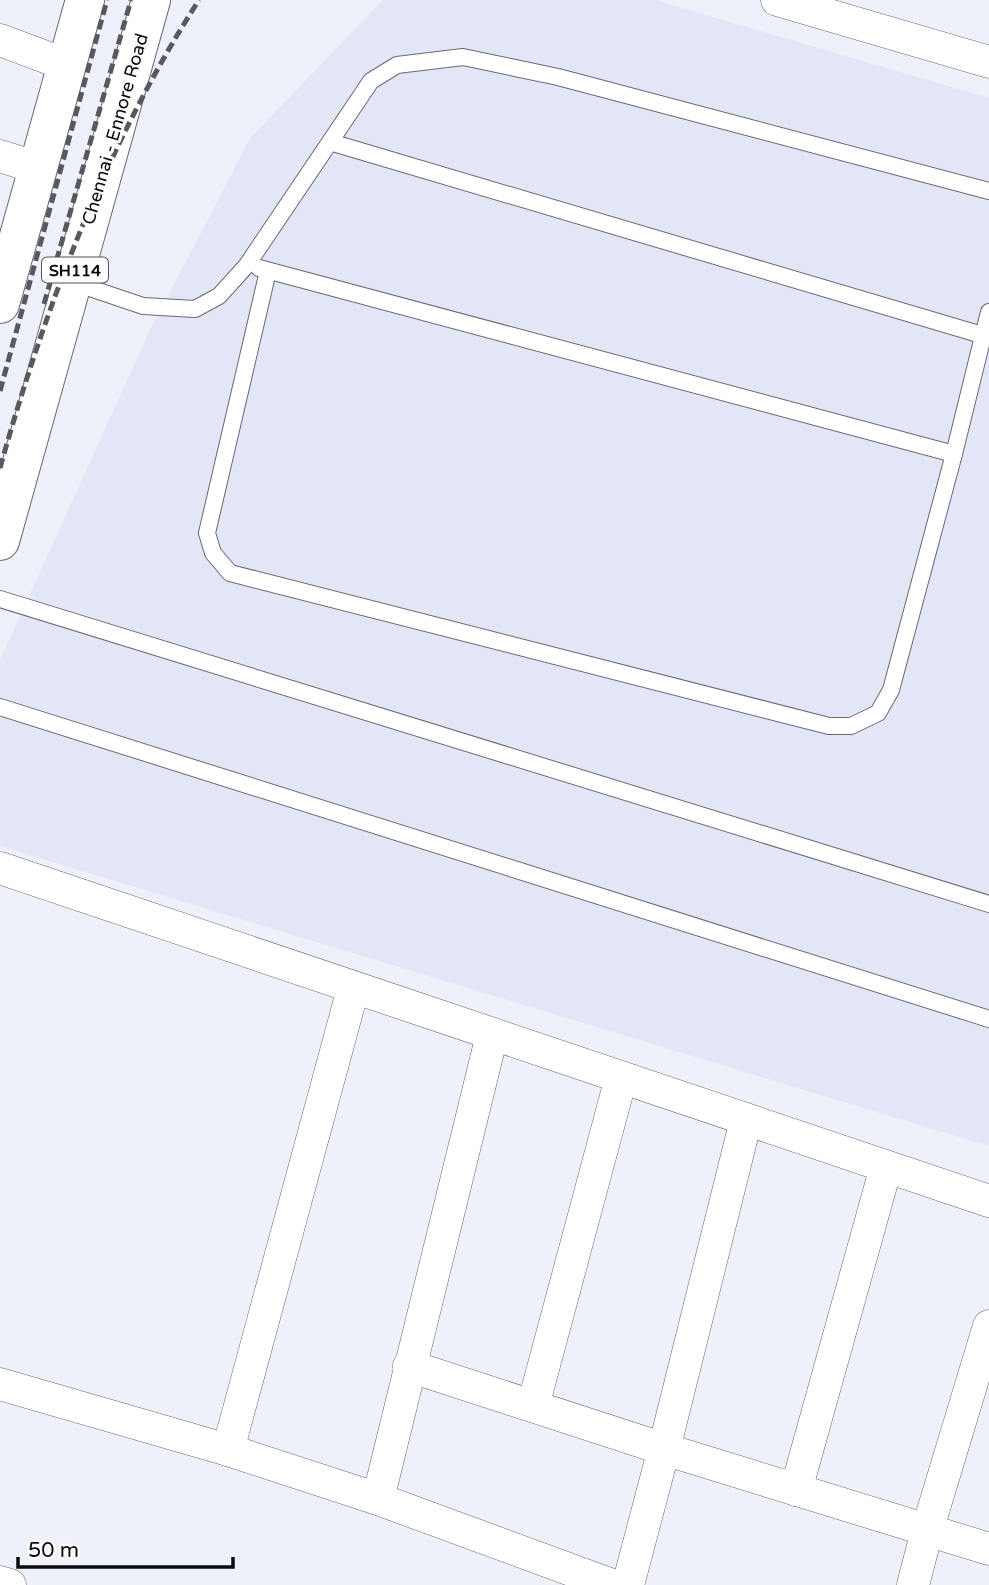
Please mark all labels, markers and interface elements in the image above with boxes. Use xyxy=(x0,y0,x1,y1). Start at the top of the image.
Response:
street label: Chennai - Ennore Road xyxy=(77,31,153,227)
road number: SH114 xyxy=(42,258,108,282)
scale bar xyxy=(18,1526,233,1570)
text: 50 m xyxy=(28,1538,79,1563)

